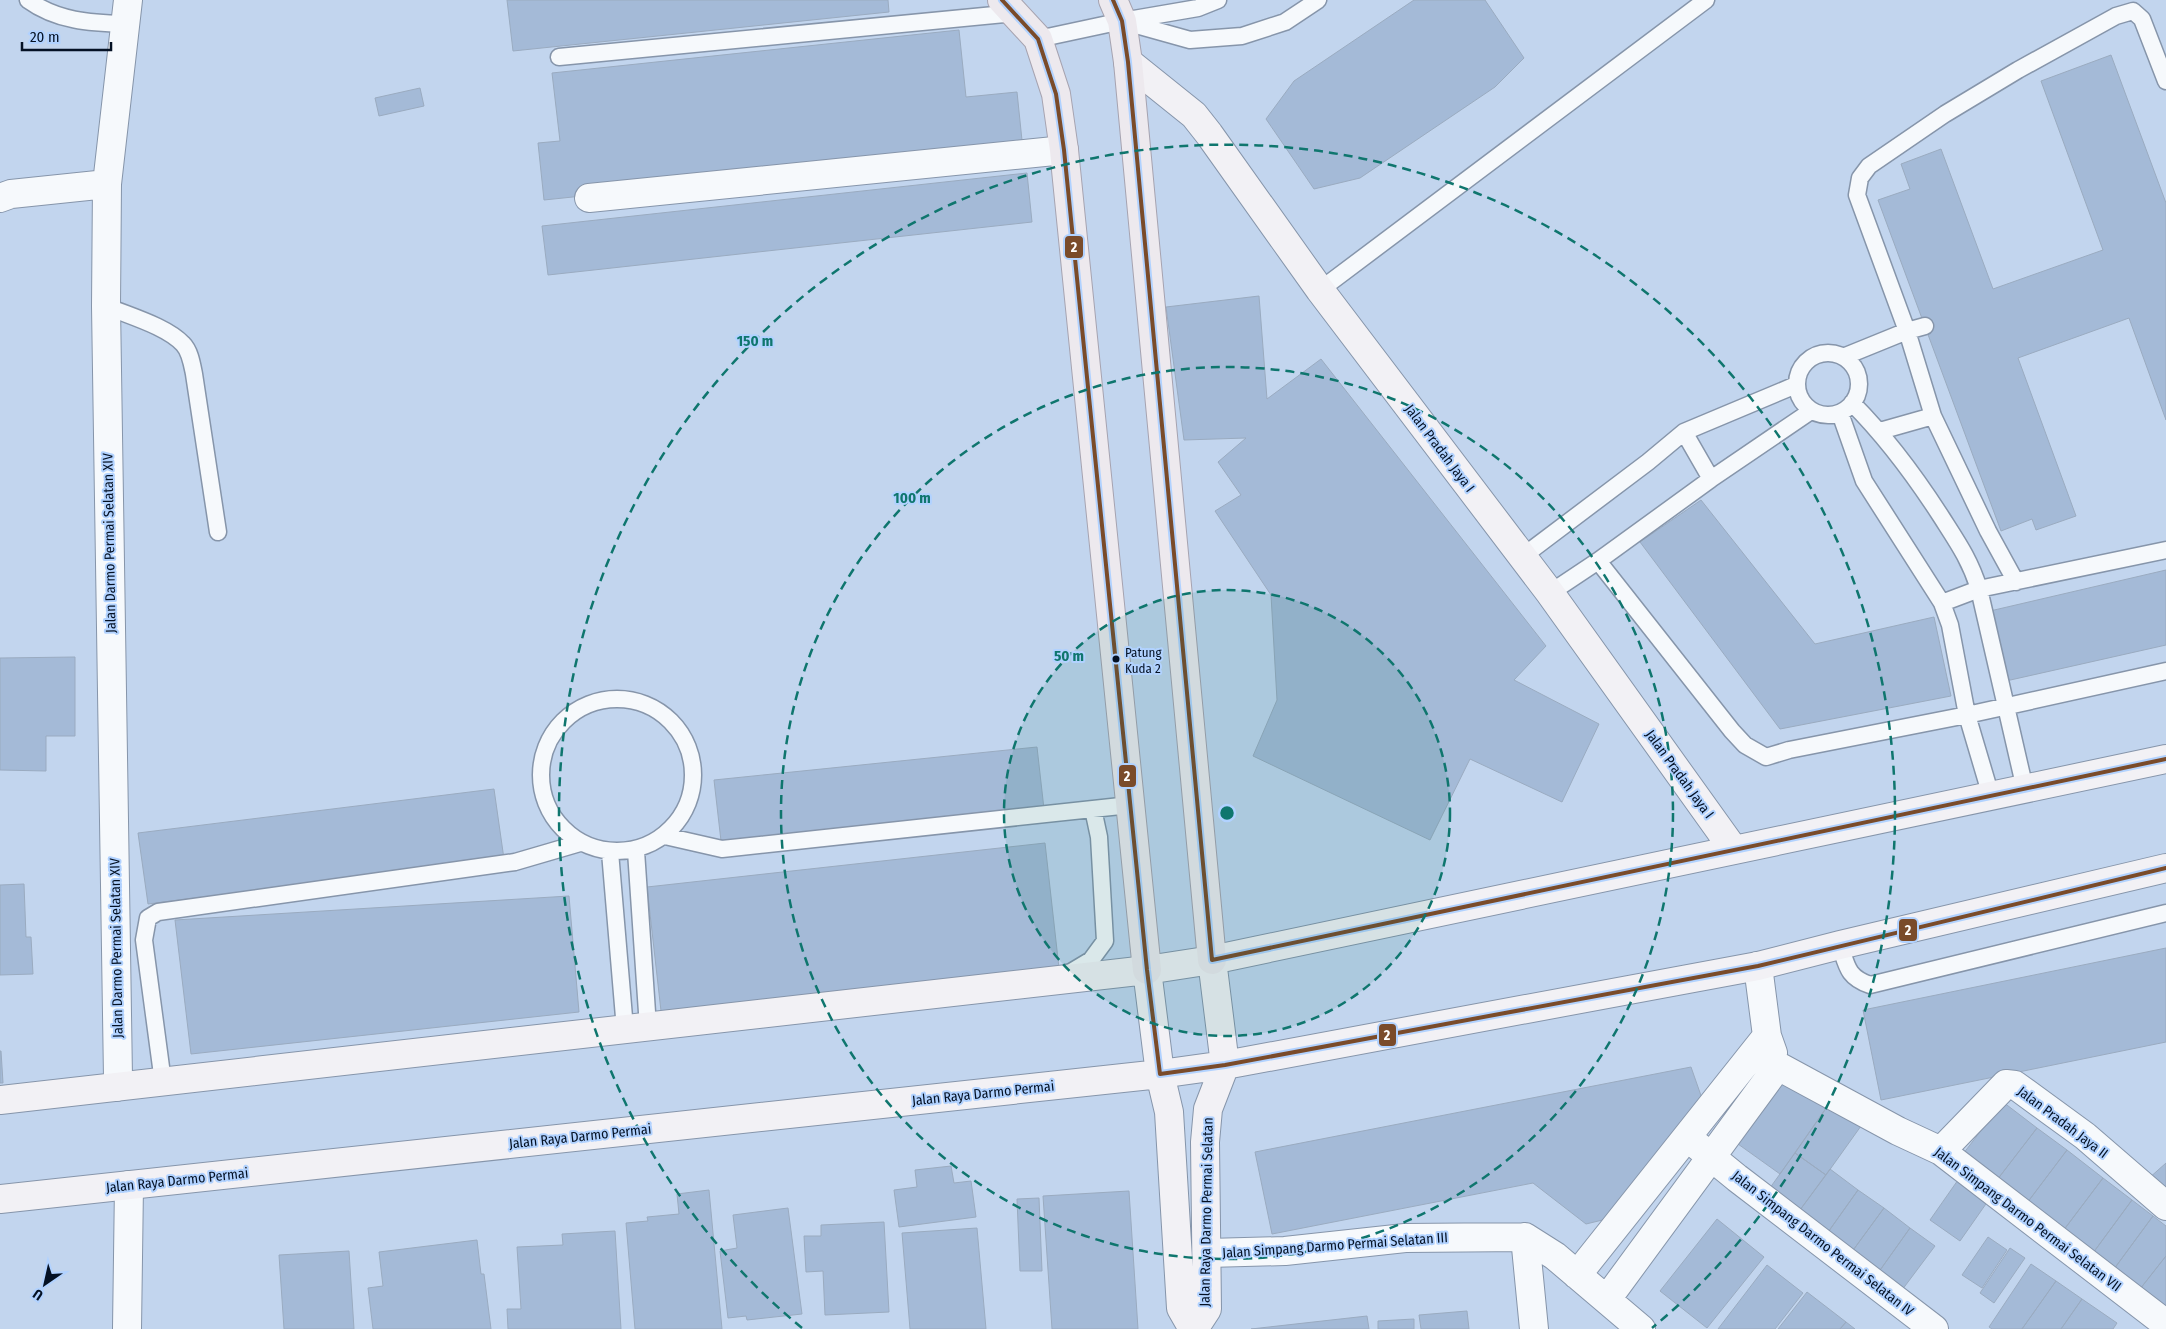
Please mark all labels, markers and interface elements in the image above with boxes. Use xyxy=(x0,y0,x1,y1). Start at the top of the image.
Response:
scale bar xyxy=(22,20,111,52)
text: 20 m xyxy=(30,28,60,46)
line badge: 2 xyxy=(1064,235,1084,259)
text: 2 xyxy=(1070,239,1078,256)
text: 150 m xyxy=(737,332,773,350)
street label: Jalan Pradah Jaya I xyxy=(1401,401,1478,496)
street label: Jalan Darmo Permai Selatan XIV xyxy=(99,452,120,633)
text: 100 m xyxy=(893,489,931,507)
place label: Patung Kuda 2 xyxy=(1125,645,1162,676)
text: 50 m xyxy=(1054,647,1084,665)
marker: Patung Kuda 2 xyxy=(1111,654,1121,664)
street label: Jalan Pradah Jaya I xyxy=(1642,727,1717,822)
line badge: 2 xyxy=(1118,764,1137,788)
text: 2 xyxy=(1123,768,1131,785)
centre of rings xyxy=(1218,804,1236,822)
street label: Jalan Darmo Permai Selatan XIV xyxy=(106,857,127,1038)
line badge: 2 xyxy=(1898,918,1918,942)
text: 2 xyxy=(1904,922,1912,939)
line badge: 2 xyxy=(1378,1023,1397,1047)
text: 2 xyxy=(1383,1027,1391,1044)
street label: Jalan Raya Darmo Permai xyxy=(911,1078,1055,1109)
street label: Jalan Pradah Jaya II xyxy=(2014,1083,2111,1162)
street label: Jalan Raya Darmo Permai Selatan xyxy=(1196,1117,1217,1307)
street label: Jalan Raya Darmo Permai xyxy=(508,1121,652,1152)
street label: Jalan Simpang Darmo Permai Selatan VII xyxy=(1931,1144,2124,1295)
street label: Jalan Raya Darmo Permai xyxy=(105,1165,249,1196)
street label: Jalan Simpang Darmo Permai Selatan IV xyxy=(1728,1167,1918,1320)
street label: Jalan Simpang Darmo Permai Selatan III xyxy=(1222,1229,1448,1262)
north arrow xyxy=(20,1259,70,1309)
text: U xyxy=(30,1285,46,1304)

